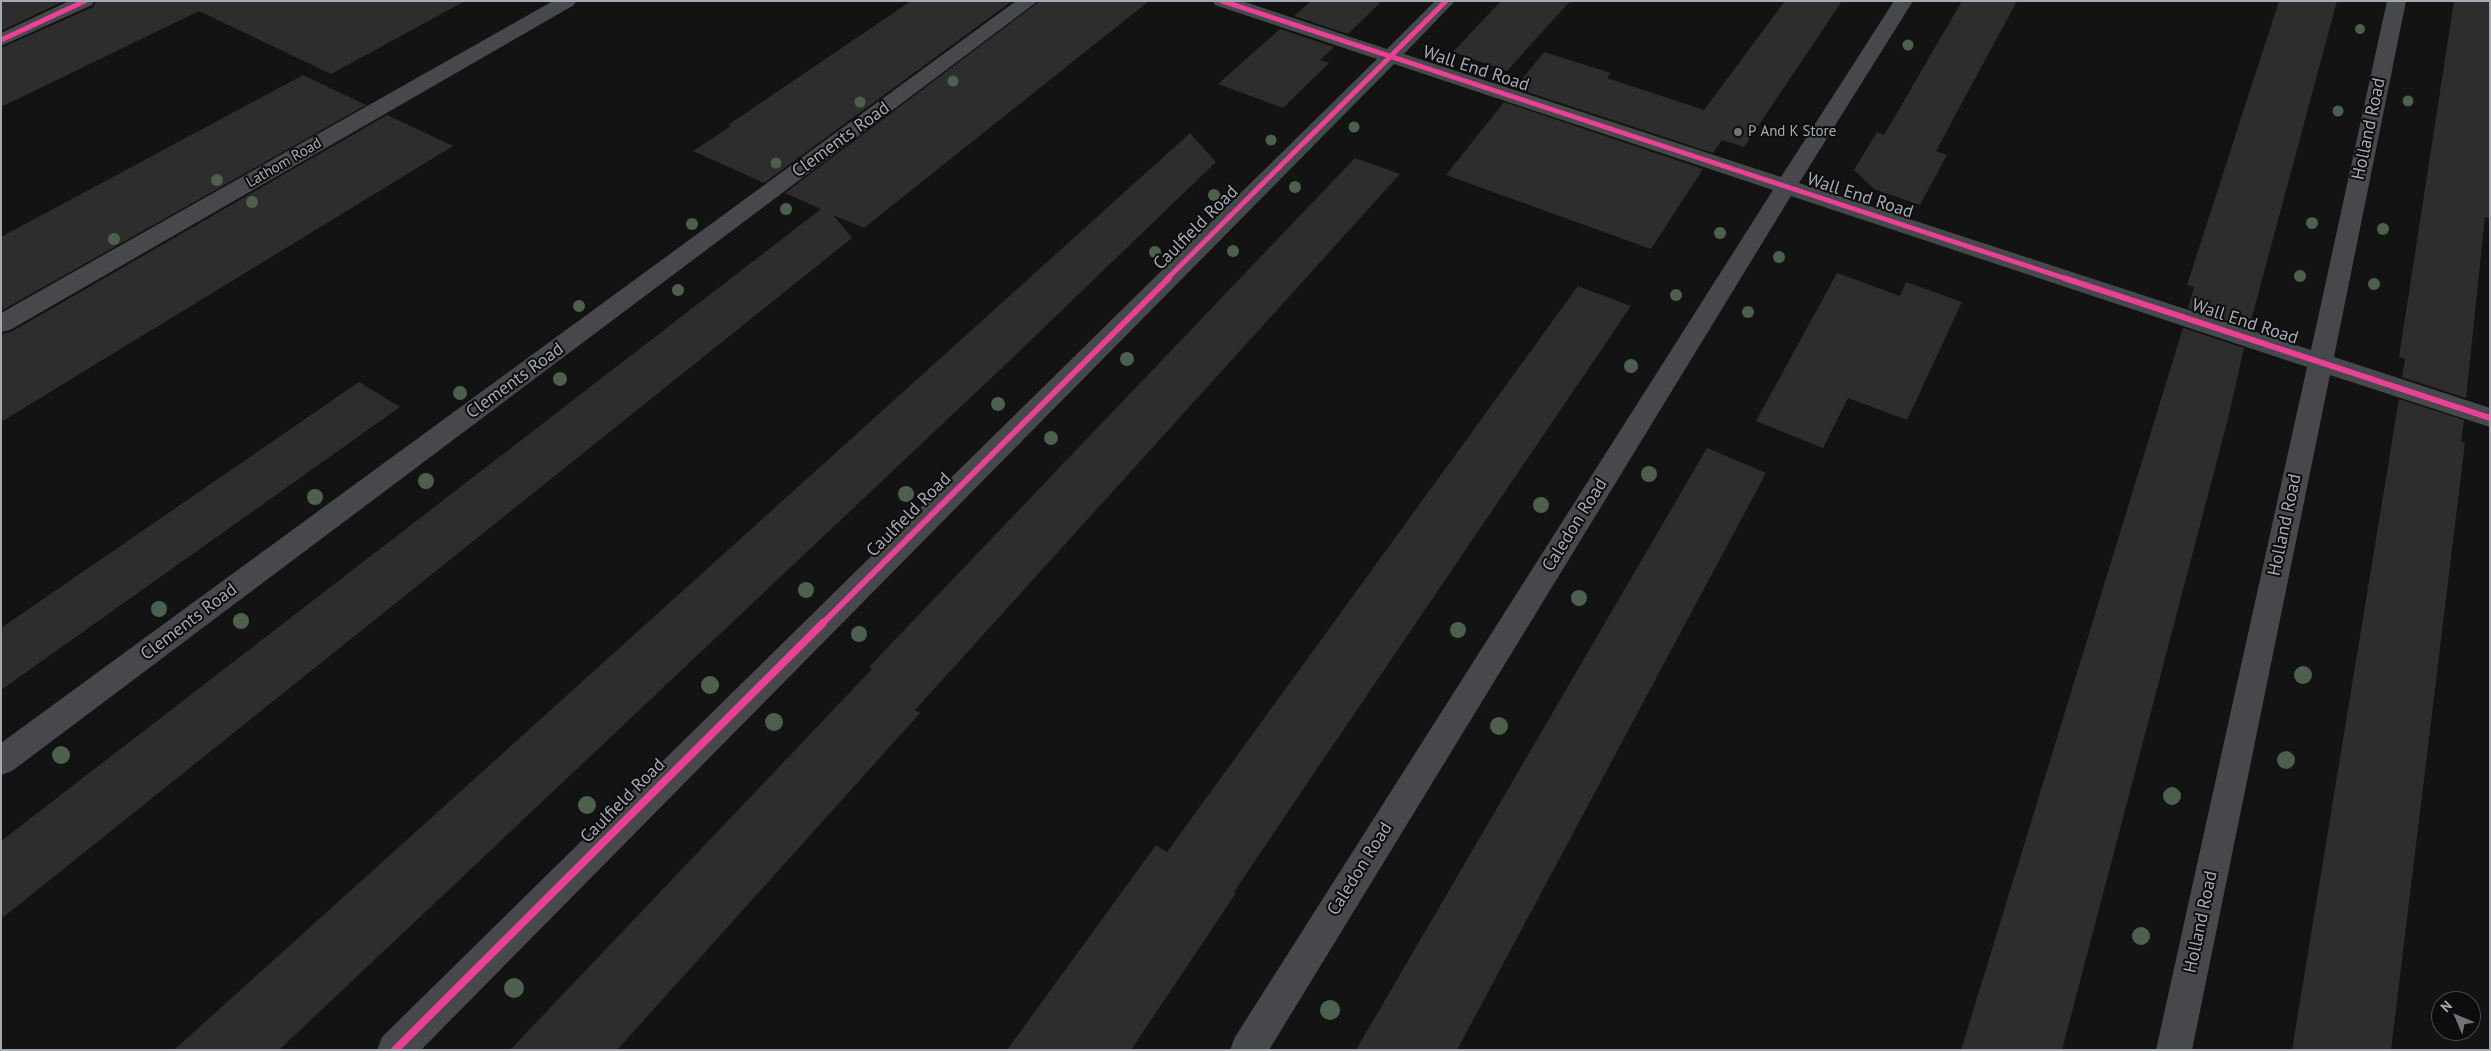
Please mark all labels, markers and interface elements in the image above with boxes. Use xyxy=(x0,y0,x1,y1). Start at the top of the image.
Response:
street label: Wall End Road xyxy=(1420,42,1532,96)
street label: Holland Road xyxy=(2348,76,2390,182)
street label: Clements Road xyxy=(788,98,894,182)
place label: P And K Store xyxy=(1748,123,1836,141)
marker: P And K Store xyxy=(1732,126,1744,138)
street label: Lathom Road xyxy=(243,134,325,192)
street label: Wall End Road xyxy=(1804,169,1916,223)
street label: Caulfield Road xyxy=(1149,181,1243,275)
street label: Wall End Road xyxy=(2189,295,2301,349)
street label: Clements Road xyxy=(462,339,568,423)
street label: Caulfield Road xyxy=(862,468,956,562)
street label: Holland Road xyxy=(2264,472,2306,578)
street label: Caledon Road xyxy=(1538,475,1612,575)
street label: Clements Road xyxy=(137,579,241,665)
street label: Caulfield Road xyxy=(576,754,670,848)
street label: Caledon Road xyxy=(1323,819,1397,919)
street label: Holland Road xyxy=(2180,869,2222,975)
north arrow xyxy=(2431,991,2481,1041)
text: N xyxy=(2436,996,2456,1016)

